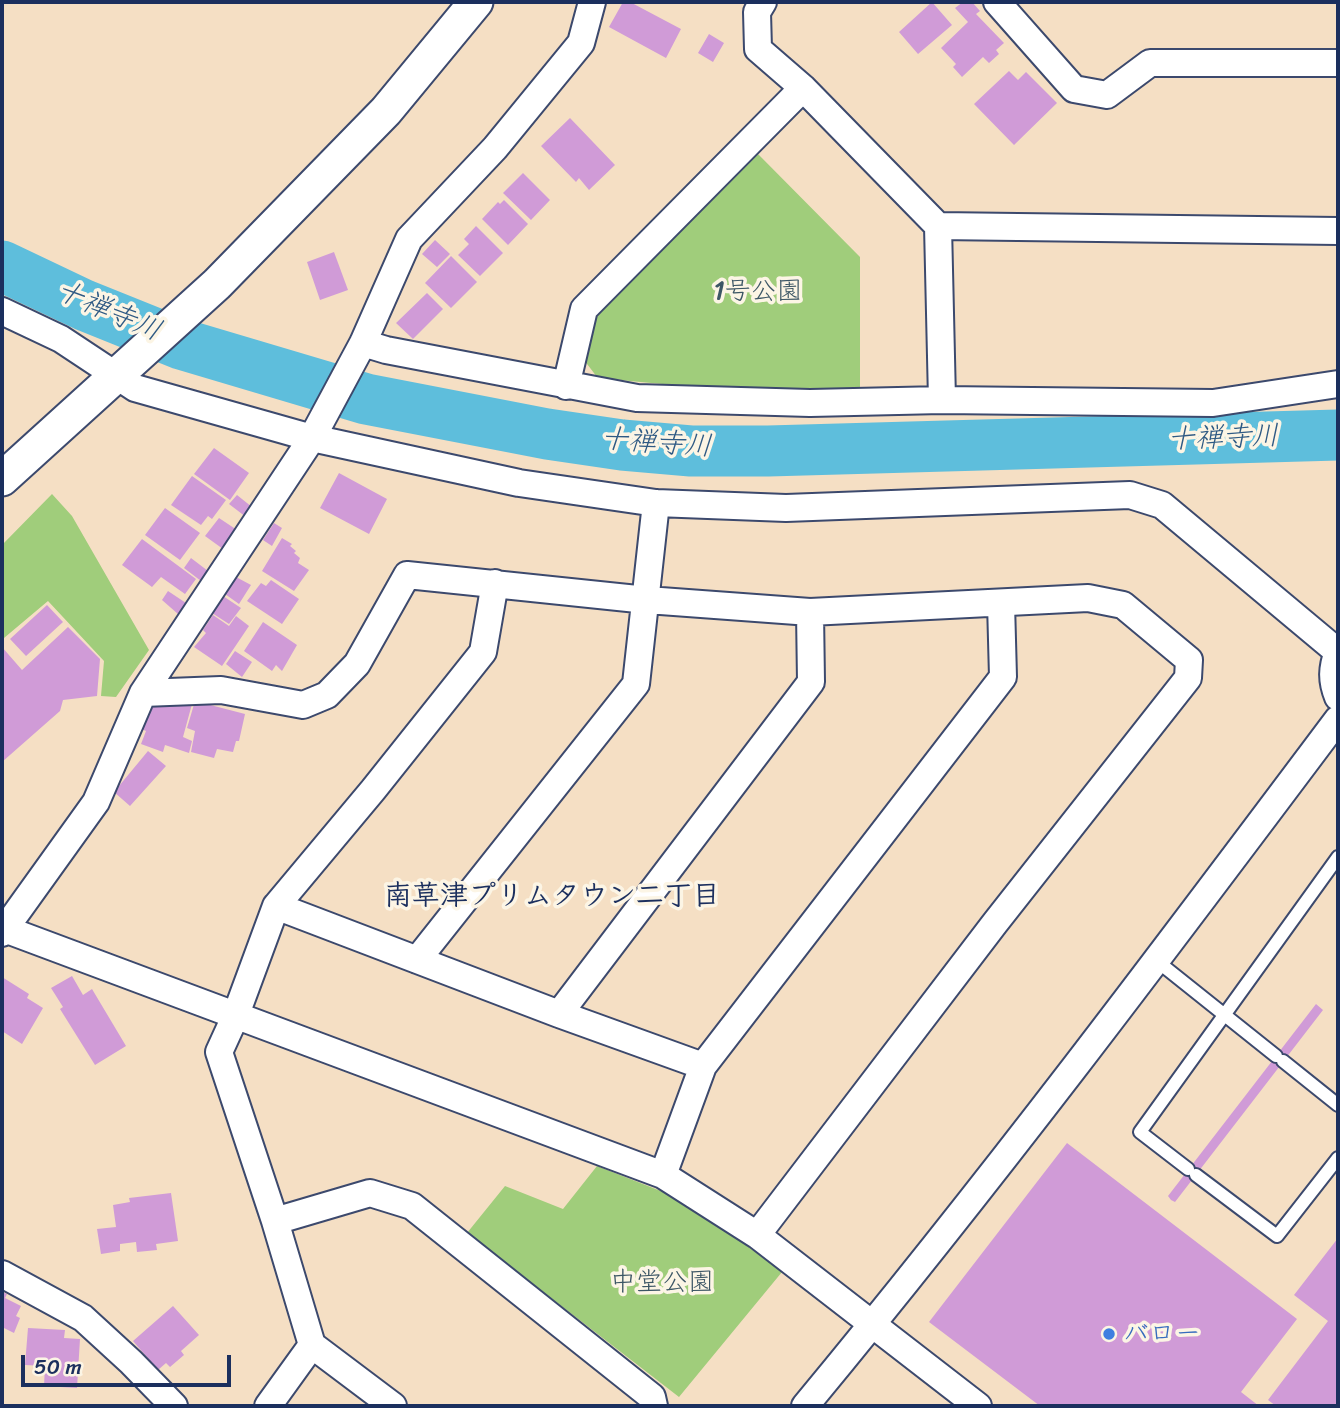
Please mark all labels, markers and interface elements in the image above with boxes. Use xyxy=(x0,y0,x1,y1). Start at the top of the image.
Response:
water label: 十禅寺川 xyxy=(50,275,166,349)
park label: 1号公園 xyxy=(713,276,803,308)
water label: 十禅寺川 xyxy=(1166,420,1280,458)
water label: 十禅寺川 xyxy=(599,423,713,465)
district label: 南草津プリムタウン二丁目 xyxy=(384,880,720,914)
park label: 中堂公園 xyxy=(610,1267,714,1299)
place label: バロー xyxy=(1123,1318,1201,1350)
marker: バロー xyxy=(1101,1326,1117,1342)
scale bar xyxy=(24,1342,234,1386)
text: 50 m xyxy=(34,1348,82,1386)

